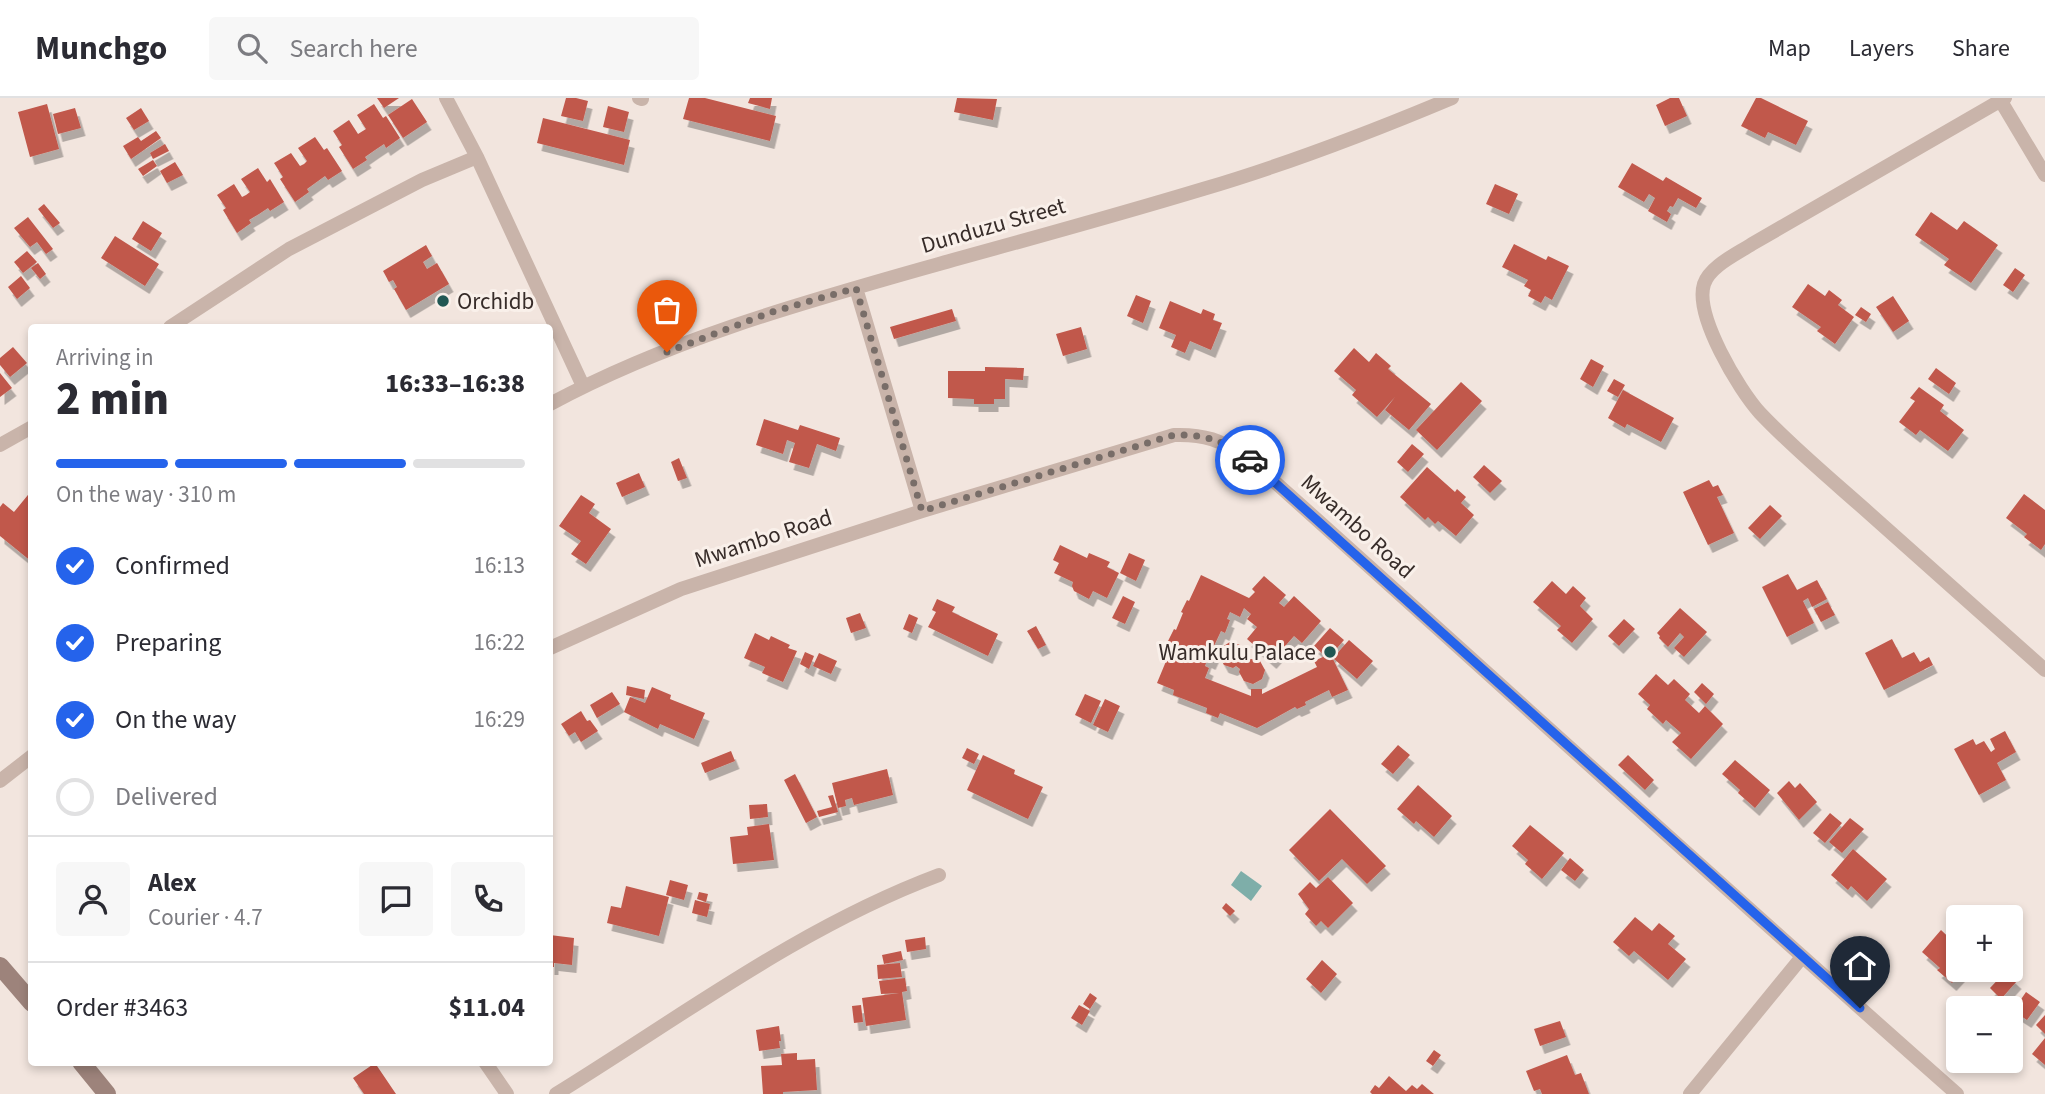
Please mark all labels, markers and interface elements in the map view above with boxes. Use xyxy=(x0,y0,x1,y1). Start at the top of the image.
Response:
search box xyxy=(209,17,699,80)
text: Munchgo xyxy=(35,25,167,72)
icon: search xyxy=(233,29,271,67)
text: Search here xyxy=(289,30,418,67)
text: Map xyxy=(1768,31,1811,66)
text: Layers xyxy=(1849,31,1914,66)
text: Share xyxy=(1952,31,2010,66)
street label: Dunduzu Street xyxy=(917,189,1069,262)
pin xyxy=(637,280,697,352)
place label: Orchidb xyxy=(457,285,534,318)
icon: bag xyxy=(648,291,686,329)
marker: Orchidb xyxy=(435,293,451,309)
text: Arriving in xyxy=(56,341,154,374)
text: 16:33–16:38 xyxy=(385,365,525,402)
text: 2 min xyxy=(56,367,169,432)
courier xyxy=(1215,425,1285,495)
icon: car xyxy=(1231,441,1269,479)
street label: Mwambo Road xyxy=(1294,466,1422,586)
text: On the way · 310 m xyxy=(56,478,236,511)
street label: Mwambo Road xyxy=(690,501,836,576)
icon: check xyxy=(56,547,94,585)
text: Confirmed xyxy=(115,547,230,584)
text: 16:13 xyxy=(474,549,525,582)
icon: check xyxy=(56,624,94,662)
text: Preparing xyxy=(115,624,221,661)
text: 16:22 xyxy=(474,626,525,659)
place label: Wamkulu Palace xyxy=(1159,636,1316,669)
marker: Wamkulu Palace xyxy=(1322,644,1338,660)
icon: check xyxy=(56,701,94,739)
text: On the way xyxy=(115,701,236,738)
text: 16:29 xyxy=(474,703,525,736)
text: Delivered xyxy=(115,778,218,815)
button: person xyxy=(56,862,130,936)
button: chat xyxy=(359,862,433,936)
button: phone xyxy=(451,862,525,936)
text: Alex xyxy=(148,864,197,901)
text: Courier · 4.7 xyxy=(148,901,263,934)
map controls xyxy=(1946,905,2023,1073)
button: + xyxy=(1946,905,2023,982)
pin xyxy=(1830,936,1890,1008)
icon: home xyxy=(1841,947,1879,985)
text: Order #3463 xyxy=(56,989,188,1026)
text: $11.04 xyxy=(449,989,525,1026)
button: − xyxy=(1946,996,2023,1073)

